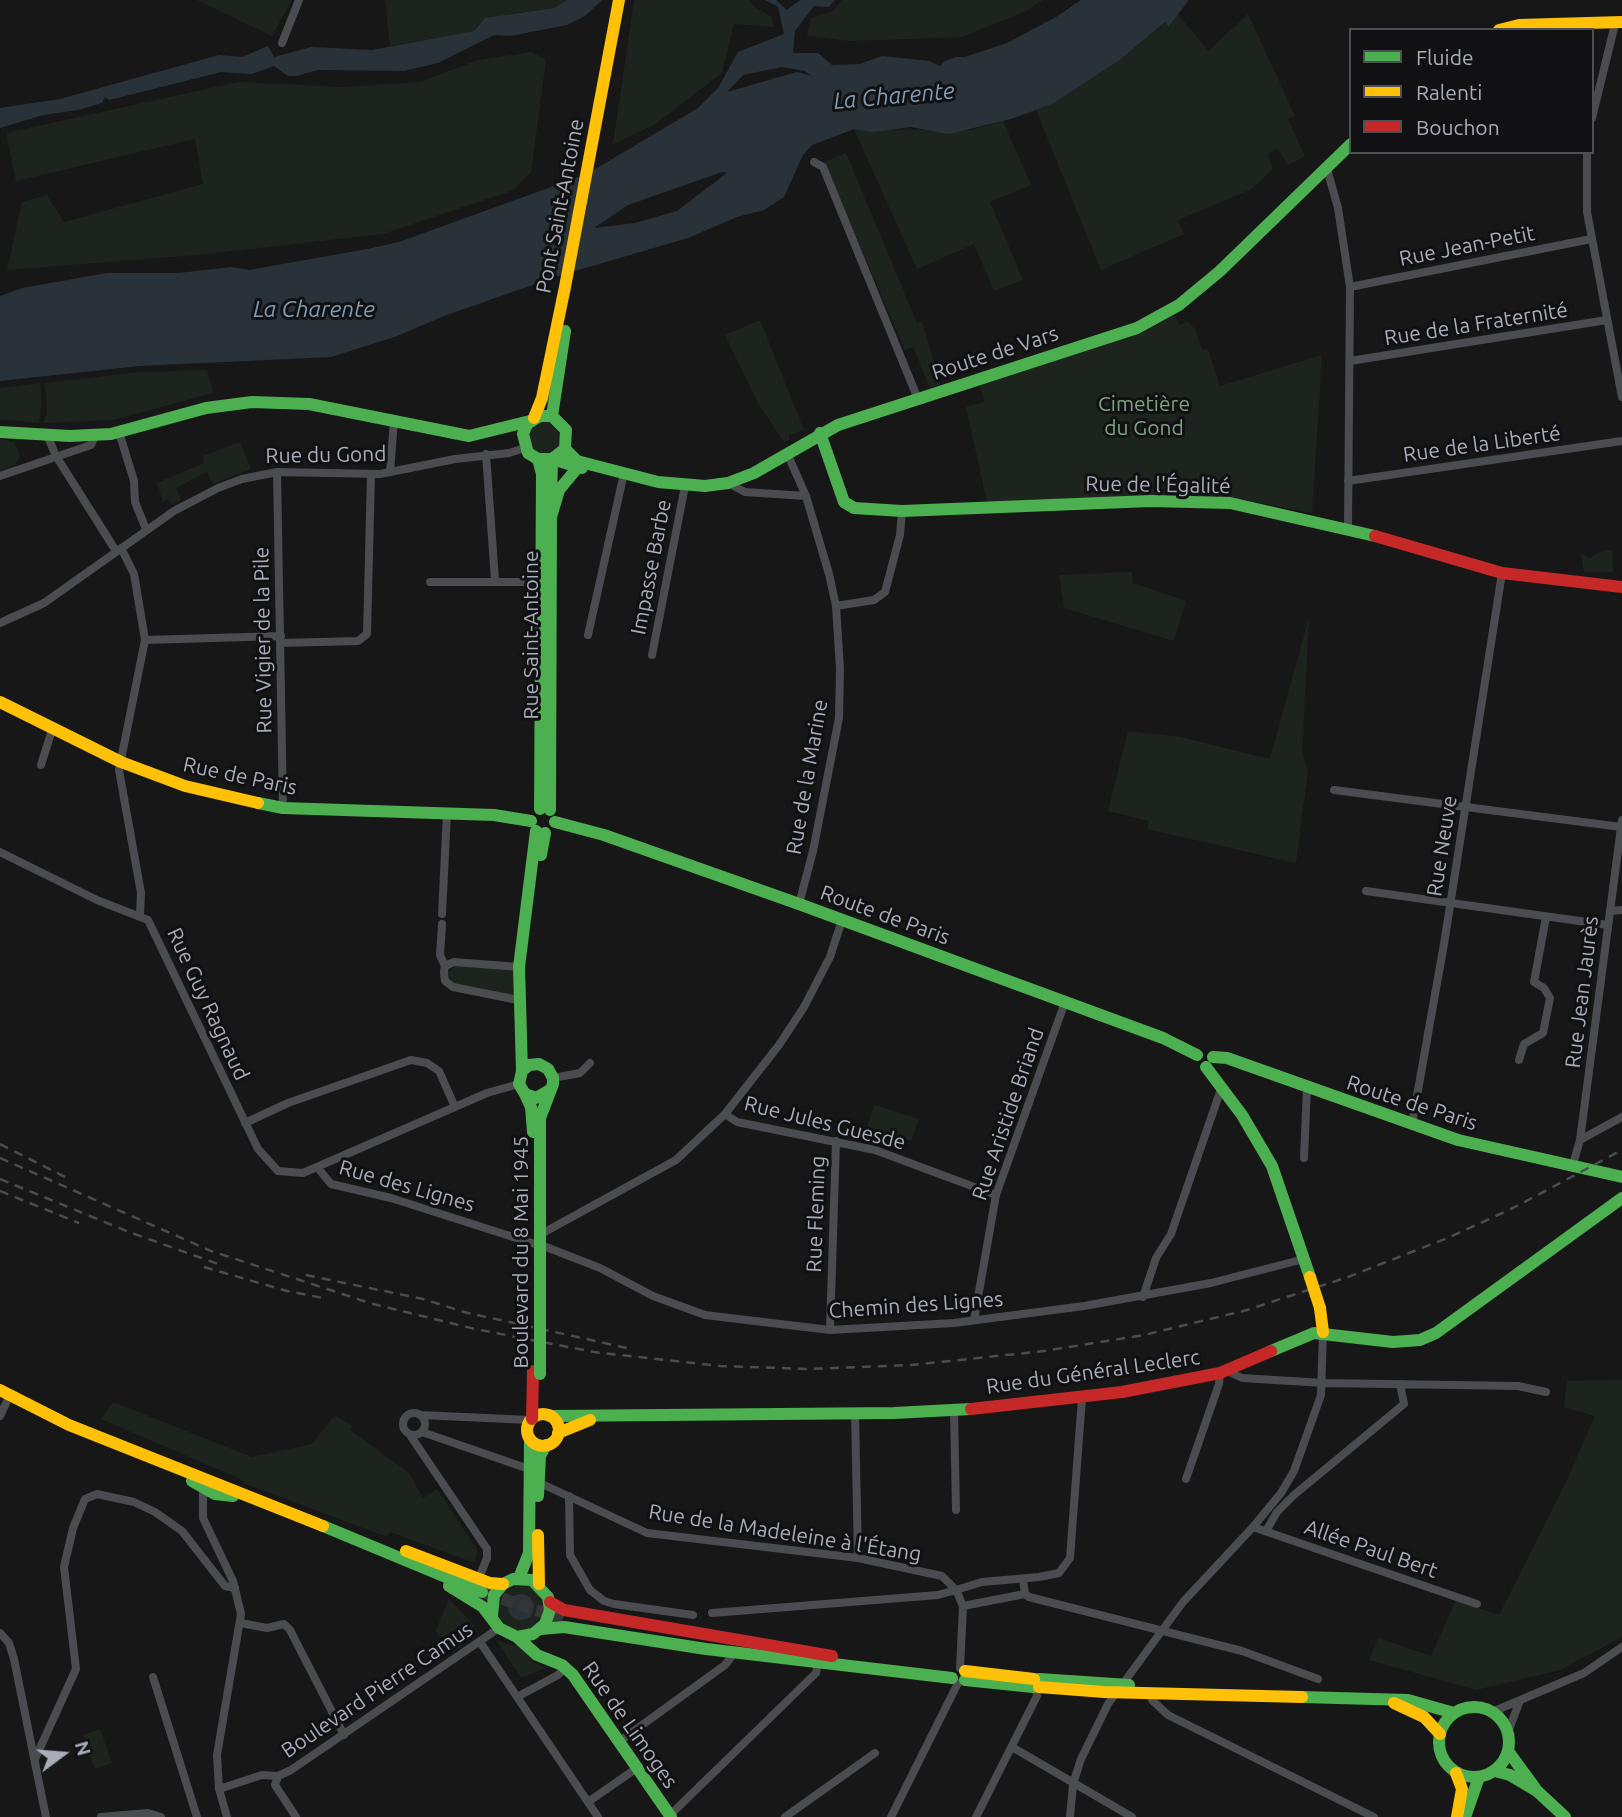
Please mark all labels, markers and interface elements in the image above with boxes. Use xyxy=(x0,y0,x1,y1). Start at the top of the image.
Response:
legend xyxy=(1349,28,1594,154)
text: Fluide xyxy=(1416,45,1474,69)
water label: La Charente xyxy=(832,77,956,115)
text: Ralenti xyxy=(1416,80,1482,104)
text: Bouchon xyxy=(1416,115,1500,139)
street label: Pont Saint-Antoine xyxy=(531,117,589,295)
street label: Rue Jean-Petit xyxy=(1397,221,1537,271)
water label: La Charente xyxy=(253,295,375,323)
street label: Rue de la Fraternité xyxy=(1382,297,1570,351)
street label: Route de Vars xyxy=(929,321,1061,385)
park label: Cimetière du Gond xyxy=(1098,391,1190,441)
street label: Rue de la Liberté xyxy=(1402,420,1562,468)
street label: Rue du Gond xyxy=(265,441,387,469)
street label: Rue de l'Égalité xyxy=(1085,471,1231,499)
street label: Impasse Barbe xyxy=(626,497,676,637)
street label: Rue Vigier de la Pile xyxy=(249,546,277,734)
street label: Rue Saint-Antoine xyxy=(518,551,544,719)
street label: Rue de la Marine xyxy=(781,698,833,856)
street label: Rue de Paris xyxy=(181,752,299,800)
street label: Rue Neuve xyxy=(1422,794,1462,898)
street label: Route de Paris xyxy=(817,880,953,950)
street label: Rue Jean Jaurès xyxy=(1560,915,1604,1069)
street label: Rue Guy Ragnaud xyxy=(162,924,254,1084)
street label: Rue Aristide Briand xyxy=(967,1024,1049,1204)
street label: Route de Paris xyxy=(1343,1070,1481,1136)
street label: Rue Jules Guesde xyxy=(742,1091,908,1155)
street label: Boulevard du 8 Mai 1945 xyxy=(508,1136,534,1368)
street label: Rue des Lignes xyxy=(336,1155,478,1217)
street label: Rue Fleming xyxy=(801,1155,831,1273)
street label: Chemin des Lignes xyxy=(828,1286,1004,1324)
street label: Rue du Général Leclerc xyxy=(985,1345,1201,1399)
street label: Rue de la Madeleine à l'Étang xyxy=(647,1499,923,1567)
street label: Allée Paul Bert xyxy=(1301,1514,1441,1584)
street label: Boulevard Pierre Camus xyxy=(277,1617,477,1763)
street label: Rue de Limoges xyxy=(577,1657,683,1793)
north arrow xyxy=(28,1719,98,1789)
text: N xyxy=(71,1738,96,1758)

